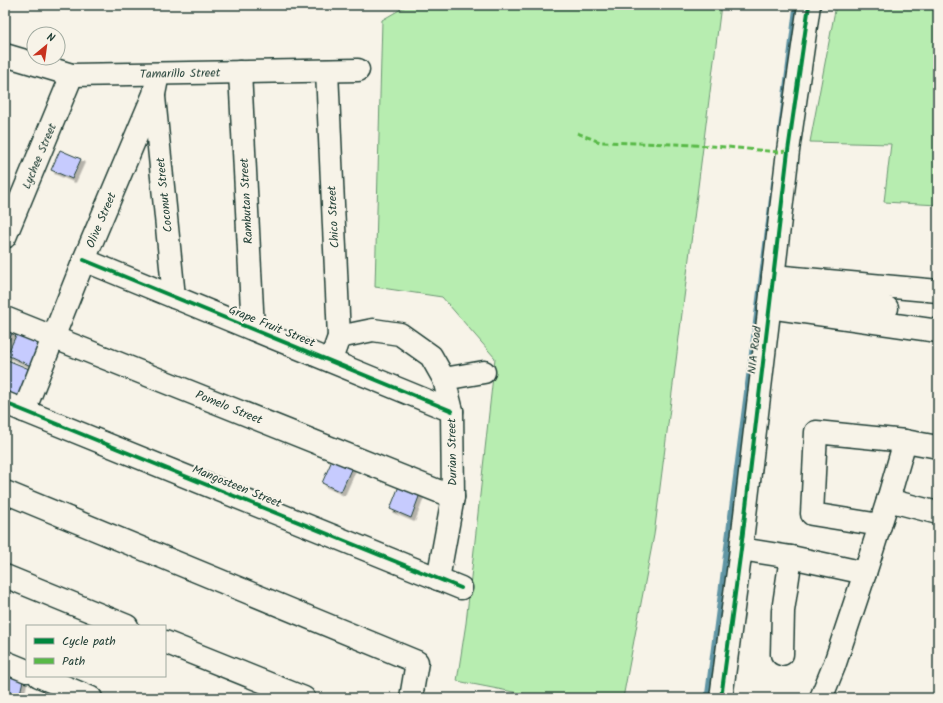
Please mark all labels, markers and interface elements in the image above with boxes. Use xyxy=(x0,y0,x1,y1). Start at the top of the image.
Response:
north arrow xyxy=(26,26,66,66)
text: N xyxy=(43,29,58,48)
street label: Tamarillo Street xyxy=(140,63,221,84)
street label: Lychee Street xyxy=(17,120,62,192)
street label: Coconut Street xyxy=(151,156,178,233)
street label: Rambutan Street xyxy=(235,157,258,245)
street label: Chico Street xyxy=(322,185,345,249)
street label: Olive Street xyxy=(81,189,122,251)
street label: Grape Fruit Street xyxy=(226,300,318,353)
street label: NIA Road xyxy=(742,324,767,375)
street label: Pomelo Street xyxy=(193,385,265,430)
street label: Durian Street xyxy=(442,418,463,486)
street label: Mangosteen Street xyxy=(189,460,285,513)
legend xyxy=(26,625,166,677)
text: Cycle path xyxy=(62,632,116,651)
text: Path xyxy=(62,652,85,671)

